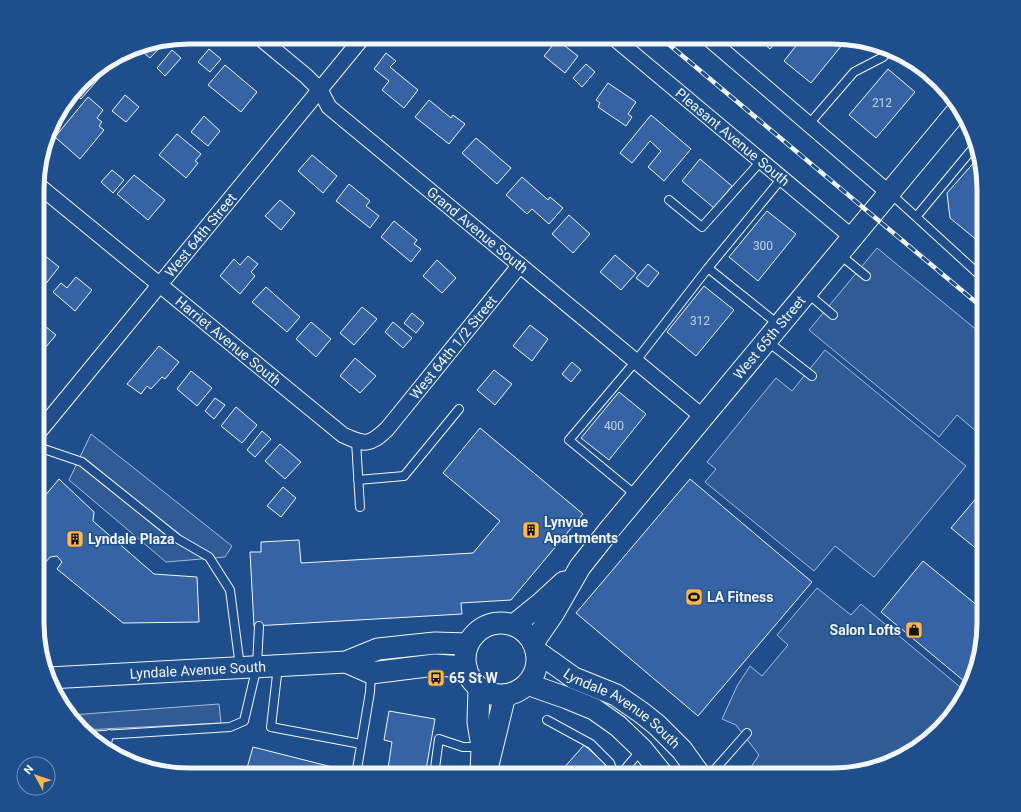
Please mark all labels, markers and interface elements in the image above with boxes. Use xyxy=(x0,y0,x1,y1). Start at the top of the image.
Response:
street label: Pleasant Avenue South xyxy=(672,85,793,189)
house number: 212 xyxy=(872,96,892,110)
street label: Grand Avenue South xyxy=(424,184,531,277)
street label: West 64th Street xyxy=(161,190,240,280)
house number: 300 xyxy=(753,239,773,253)
street label: West 64th 1/2 Street xyxy=(407,292,500,402)
street label: West 65th Street xyxy=(730,292,809,382)
street label: Harriet Avenue South xyxy=(172,293,284,389)
house number: 312 xyxy=(690,314,710,328)
house number: 400 xyxy=(604,419,624,433)
place label: Lynvue Apartments xyxy=(544,514,618,546)
building icon: Lynvue Apartments xyxy=(521,520,541,540)
building icon: Lyndale Plaza xyxy=(65,529,85,549)
place label: Lyndale Plaza xyxy=(88,531,175,547)
sports icon: LA Fitness xyxy=(684,587,704,607)
place label: LA Fitness xyxy=(707,589,774,605)
shop icon: Salon Lofts xyxy=(904,620,924,640)
place label: Salon Lofts xyxy=(830,622,901,638)
street label: Lyndale Avenue South xyxy=(129,658,266,682)
street label: Lyndale Avenue South xyxy=(561,665,684,752)
bus stop icon: 65 St W xyxy=(426,668,446,688)
place label: 65 St W xyxy=(449,670,498,686)
north arrow xyxy=(16,756,56,796)
text: N xyxy=(21,763,36,777)

